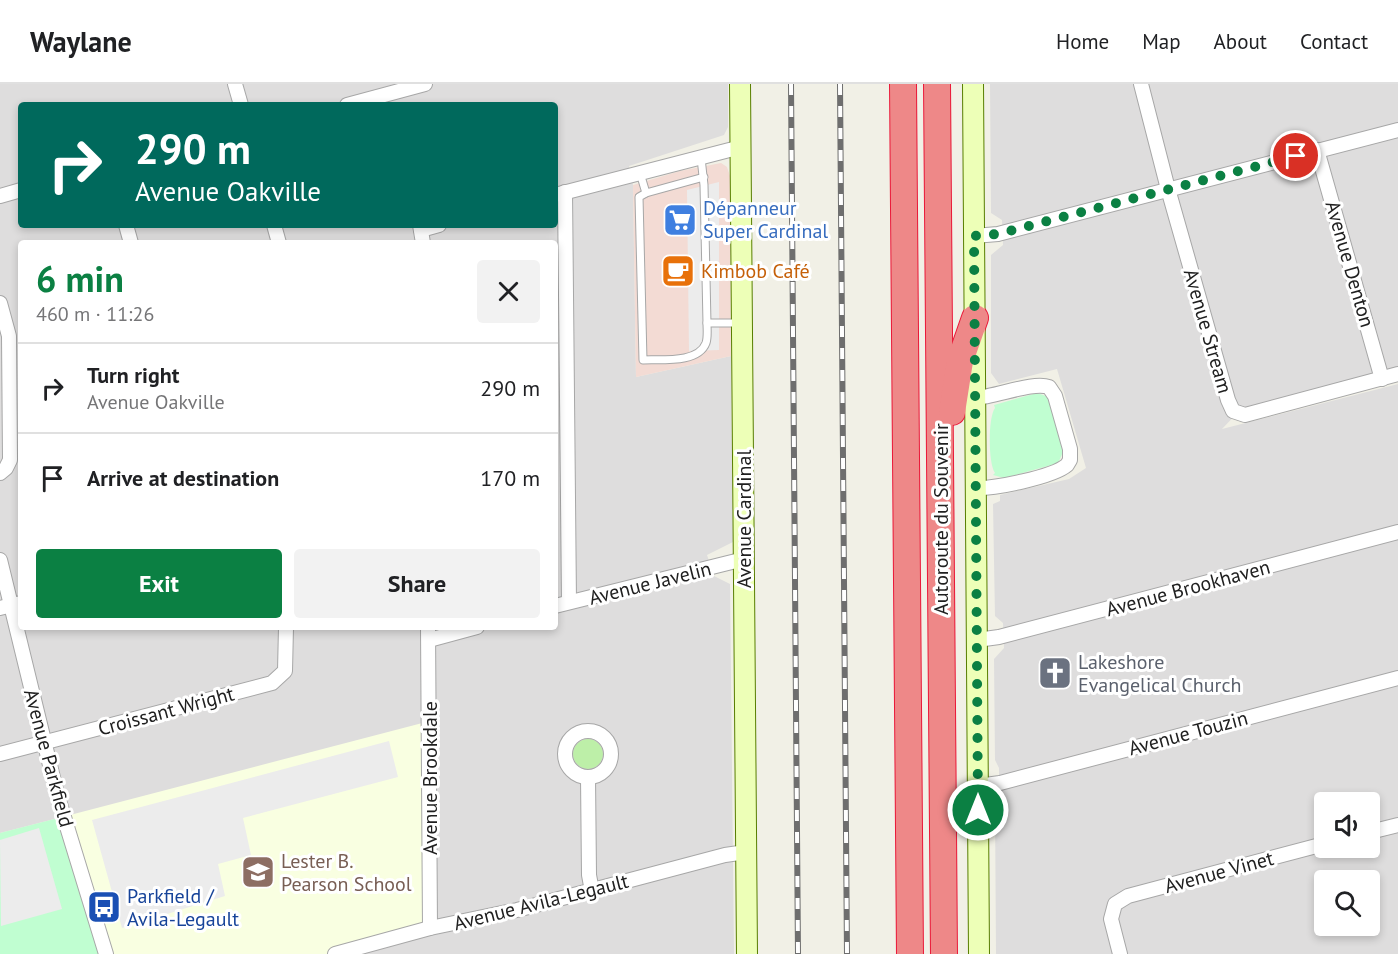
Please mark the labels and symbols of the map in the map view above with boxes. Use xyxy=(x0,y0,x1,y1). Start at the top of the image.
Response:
pin xyxy=(1270,130,1321,181)
place label: Dépanneur Super Cardinal xyxy=(703,195,828,244)
street label: Avenue Denton xyxy=(1320,198,1380,330)
supermarket icon: Dépanneur Super Cardinal xyxy=(662,202,698,238)
cafe icon: Kimbob Café xyxy=(660,253,696,289)
place label: Kimbob Café xyxy=(701,258,810,284)
street label: Avenue Stream xyxy=(1178,266,1238,396)
street label: Autoroute du Souvenir xyxy=(928,423,954,615)
street label: Avenue Cardinal xyxy=(731,450,757,588)
street label: Avenue Brookhaven xyxy=(1103,554,1273,622)
street label: Avenue Javelin xyxy=(586,555,714,611)
place label: Lakeshore Evangelical Church xyxy=(1078,649,1241,698)
church icon: Lakeshore Evangelical Church xyxy=(1037,655,1073,691)
street label: Croissant Wright xyxy=(95,680,237,742)
street label: Avenue Parkfield xyxy=(18,686,80,830)
street label: Avenue Brookdale xyxy=(417,701,443,855)
street label: Avenue Touzin xyxy=(1125,705,1251,761)
position arrow xyxy=(946,778,1010,842)
street label: Avenue Vinet xyxy=(1162,845,1277,899)
place label: Lester B. Pearson School xyxy=(281,848,412,897)
school or university icon: Lester B. Pearson School xyxy=(240,854,276,890)
street label: Avenue Avila-Legault xyxy=(451,868,631,936)
place label: Parkfield / Avila-Legault xyxy=(127,883,239,932)
bus stop icon: Parkfield / Avila-Legault xyxy=(86,889,122,925)

